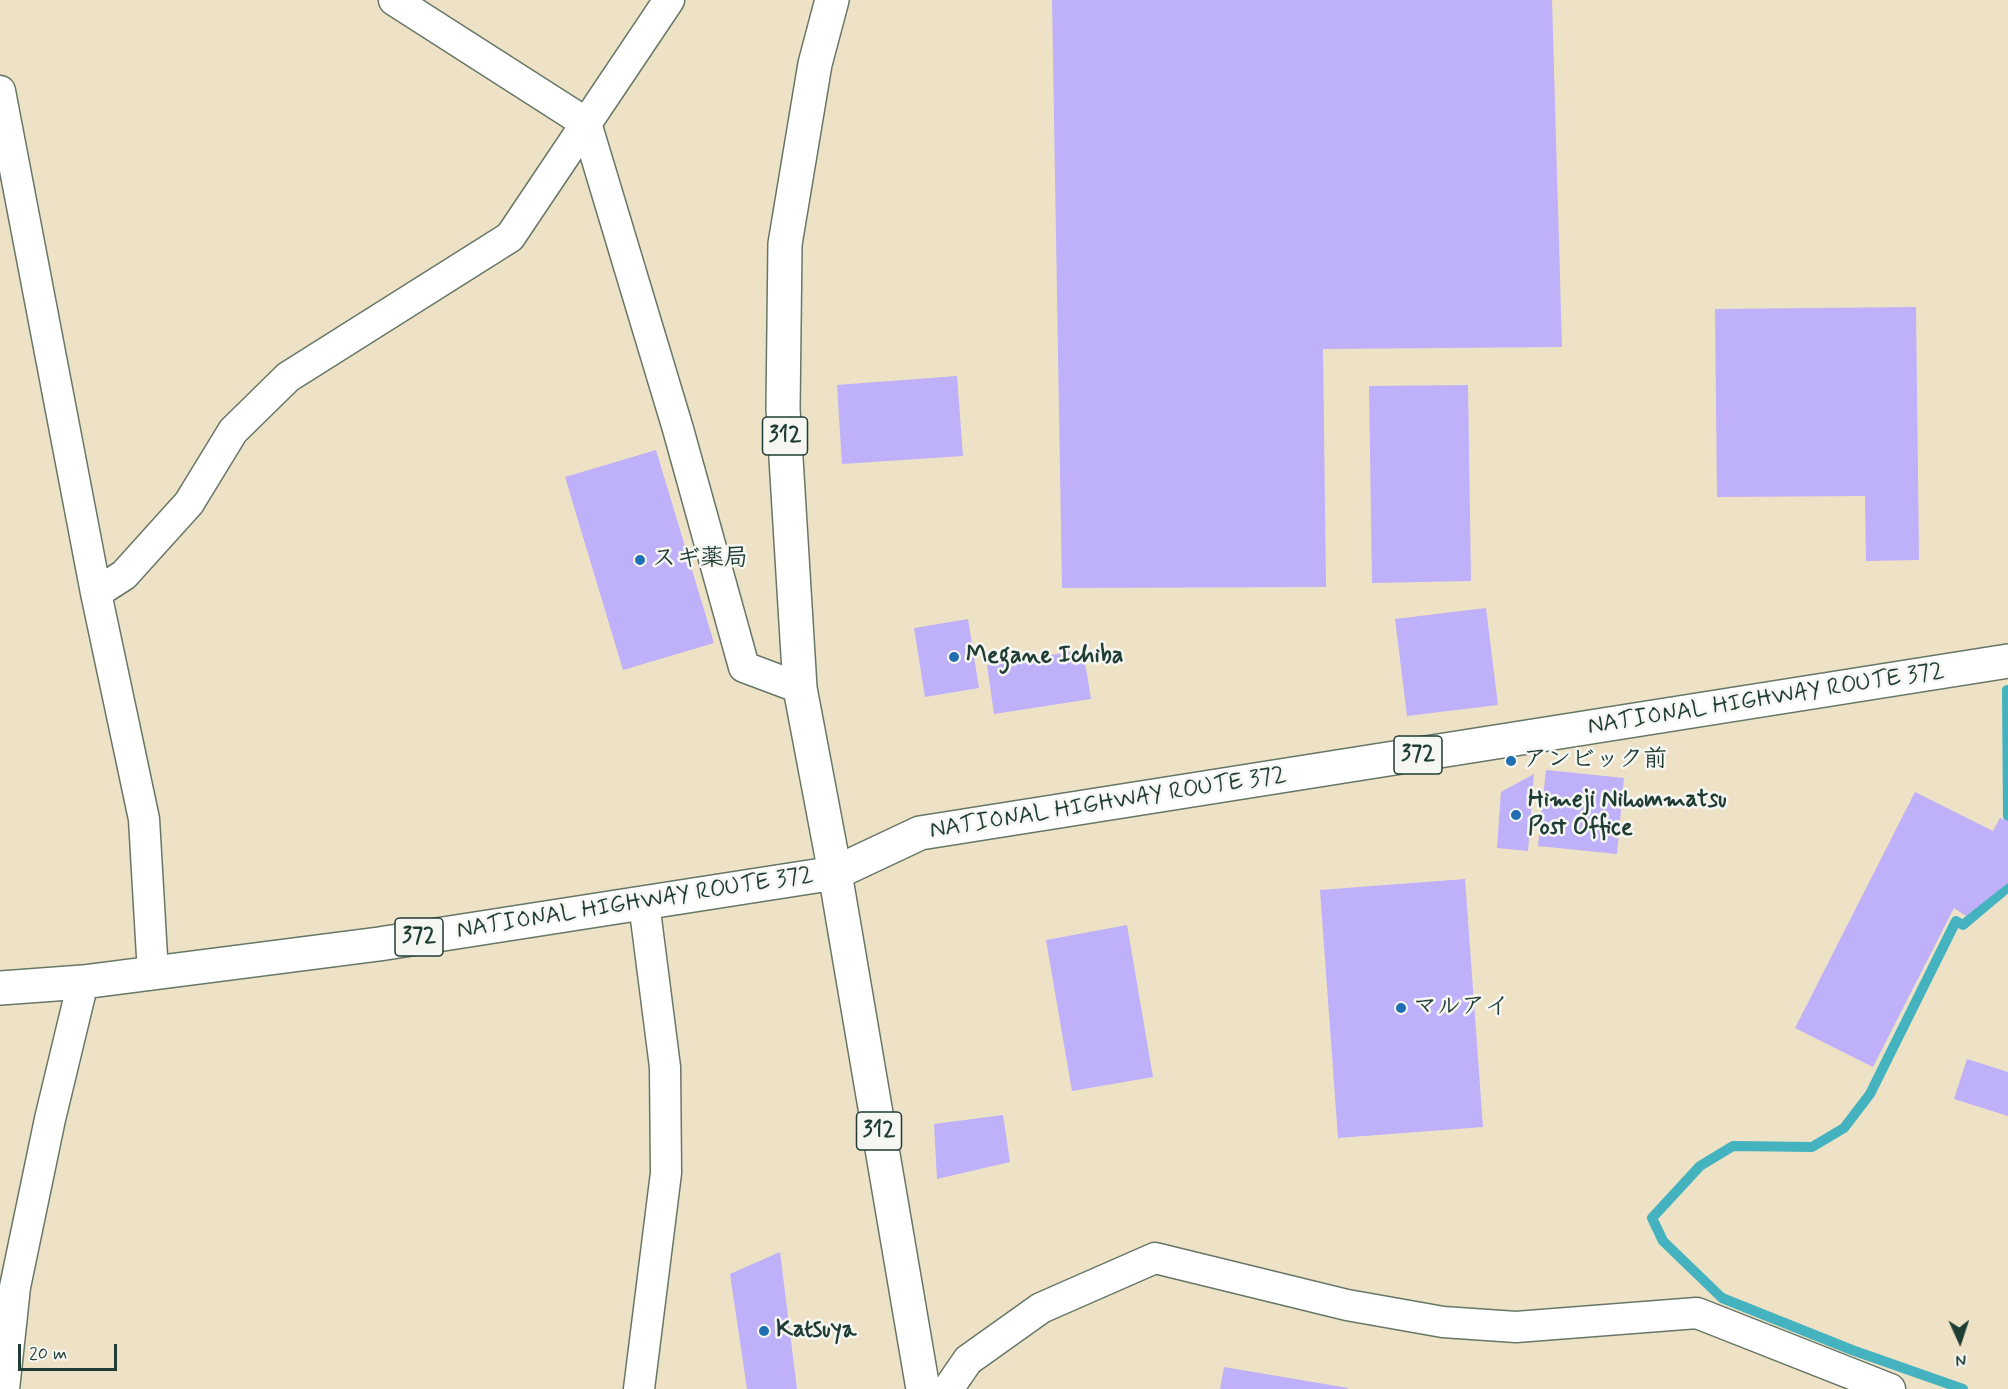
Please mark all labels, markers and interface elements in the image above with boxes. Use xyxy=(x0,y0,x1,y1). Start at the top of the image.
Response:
road number: 312 xyxy=(762,417,808,455)
place label: スギ薬局 xyxy=(652,546,748,574)
marker: スギ薬局 xyxy=(633,553,647,567)
place label: Megane Ichiba xyxy=(966,643,1123,671)
marker: Megane Ichiba xyxy=(947,650,961,664)
street label: NATIONAL HIGHWAY ROUTE 372 xyxy=(1586,658,1946,742)
road number: 372 xyxy=(1394,736,1442,774)
place label: アンビック前 xyxy=(1523,747,1667,775)
marker: アンビック前 xyxy=(1504,754,1518,768)
street label: NATIONAL HIGHWAY ROUTE 372 xyxy=(928,762,1288,846)
place label: Himeji Nihommatsu Post Office xyxy=(1528,787,1727,843)
marker: Himeji Nihommatsu Post Office xyxy=(1509,808,1523,822)
street label: NATIONAL HIGHWAY ROUTE 372 xyxy=(455,862,815,946)
road number: 372 xyxy=(395,918,443,956)
place label: マルアイ xyxy=(1413,994,1509,1022)
marker: マルアイ xyxy=(1394,1001,1408,1015)
road number: 312 xyxy=(856,1112,902,1150)
north arrow xyxy=(1930,1311,1990,1371)
place label: Katsuya xyxy=(776,1317,856,1345)
marker: Katsuya xyxy=(757,1324,771,1338)
scale bar xyxy=(21,1332,120,1370)
text: 20 m xyxy=(29,1342,67,1366)
text: N xyxy=(1955,1349,1967,1370)

